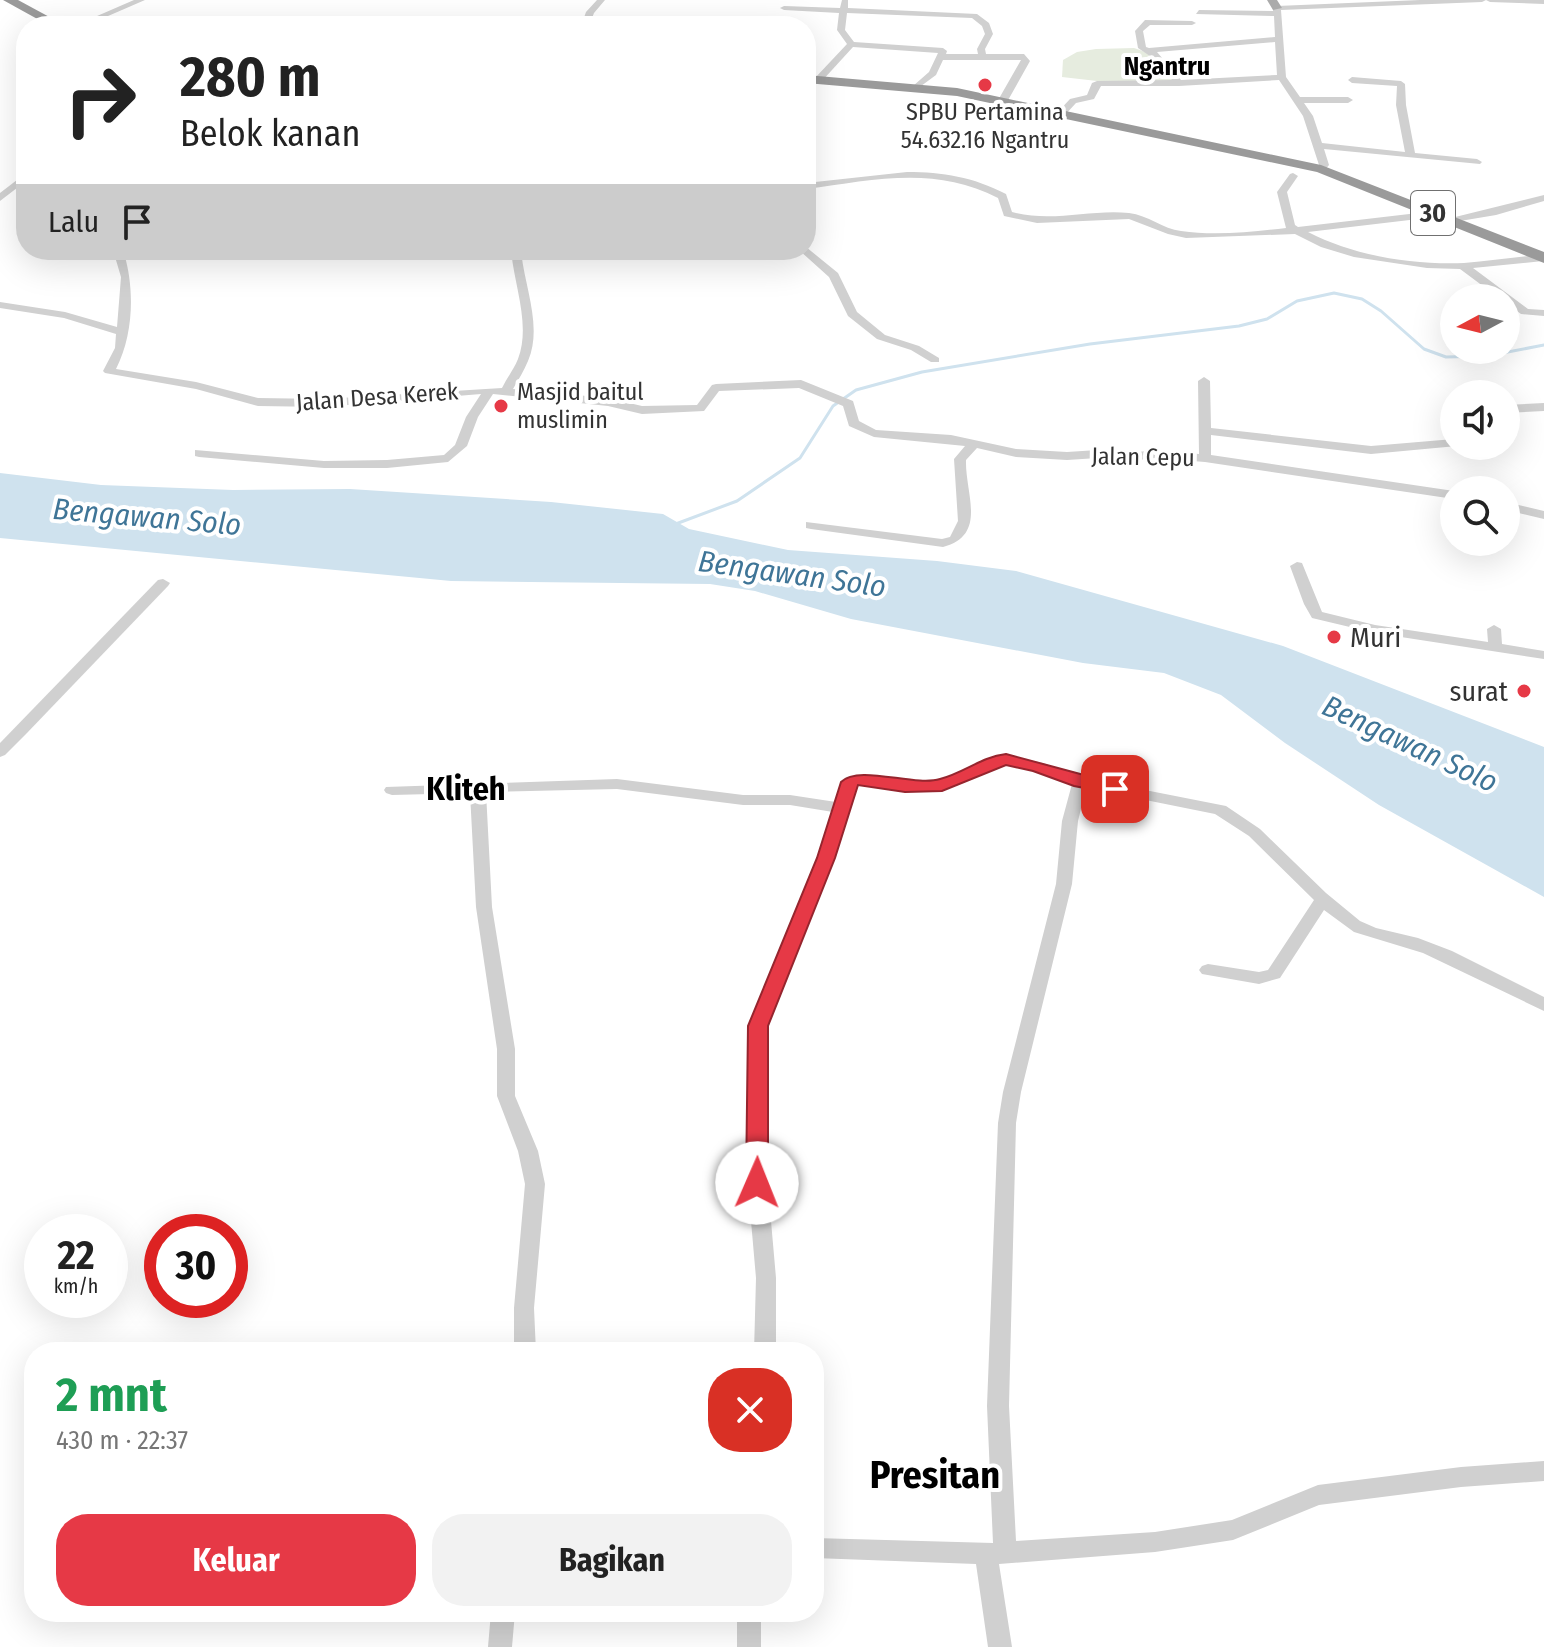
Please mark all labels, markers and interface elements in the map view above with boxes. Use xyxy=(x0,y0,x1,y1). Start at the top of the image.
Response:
text: 280 m xyxy=(180,44,320,111)
icon: right xyxy=(48,48,152,152)
district label: Ngantru xyxy=(1124,51,1210,82)
marker: SPBU Pertamina 54.632.16 Ngantru xyxy=(976,76,994,94)
place label: SPBU Pertamina 54.632.16 Ngantru xyxy=(901,98,1069,154)
text: Belok kanan xyxy=(180,112,360,156)
road number: 30 xyxy=(1411,191,1455,235)
icon: arrive xyxy=(115,200,159,244)
text: Lalu xyxy=(48,204,99,240)
north arrow xyxy=(1440,284,1520,364)
map controls xyxy=(1440,284,1520,556)
street label: Jalan Desa Kerek xyxy=(295,377,460,417)
place label: Masjid baitul muslimin xyxy=(517,378,644,434)
button: sound xyxy=(1440,380,1520,460)
marker: Masjid baitul muslimin xyxy=(492,397,510,415)
street label: Jalan Cepu xyxy=(1091,442,1195,472)
button: search xyxy=(1440,476,1520,556)
water label: Bengawan Solo xyxy=(51,491,243,543)
water label: Bengawan Solo xyxy=(696,543,888,605)
place label: Muri xyxy=(1350,621,1401,654)
marker: Muri xyxy=(1325,628,1343,646)
place label: surat xyxy=(1450,675,1509,708)
marker: surat xyxy=(1515,682,1533,700)
water label: Bengawan Solo xyxy=(1317,688,1503,800)
pin xyxy=(1081,755,1149,823)
icon: arrive xyxy=(1093,767,1137,811)
district label: Kliteh xyxy=(426,770,506,808)
position arrow xyxy=(715,1141,799,1225)
speed limit sign: 30 xyxy=(144,1214,248,1318)
text: 22 xyxy=(57,1232,95,1280)
text: km/h xyxy=(54,1274,98,1298)
text: 2 mnt xyxy=(56,1366,167,1424)
button: close xyxy=(708,1368,792,1452)
text: 430 m · 22:37 xyxy=(56,1425,188,1456)
district label: Presitan xyxy=(870,1452,1000,1498)
button: Keluar xyxy=(56,1514,416,1606)
button: Bagikan xyxy=(432,1514,792,1606)

